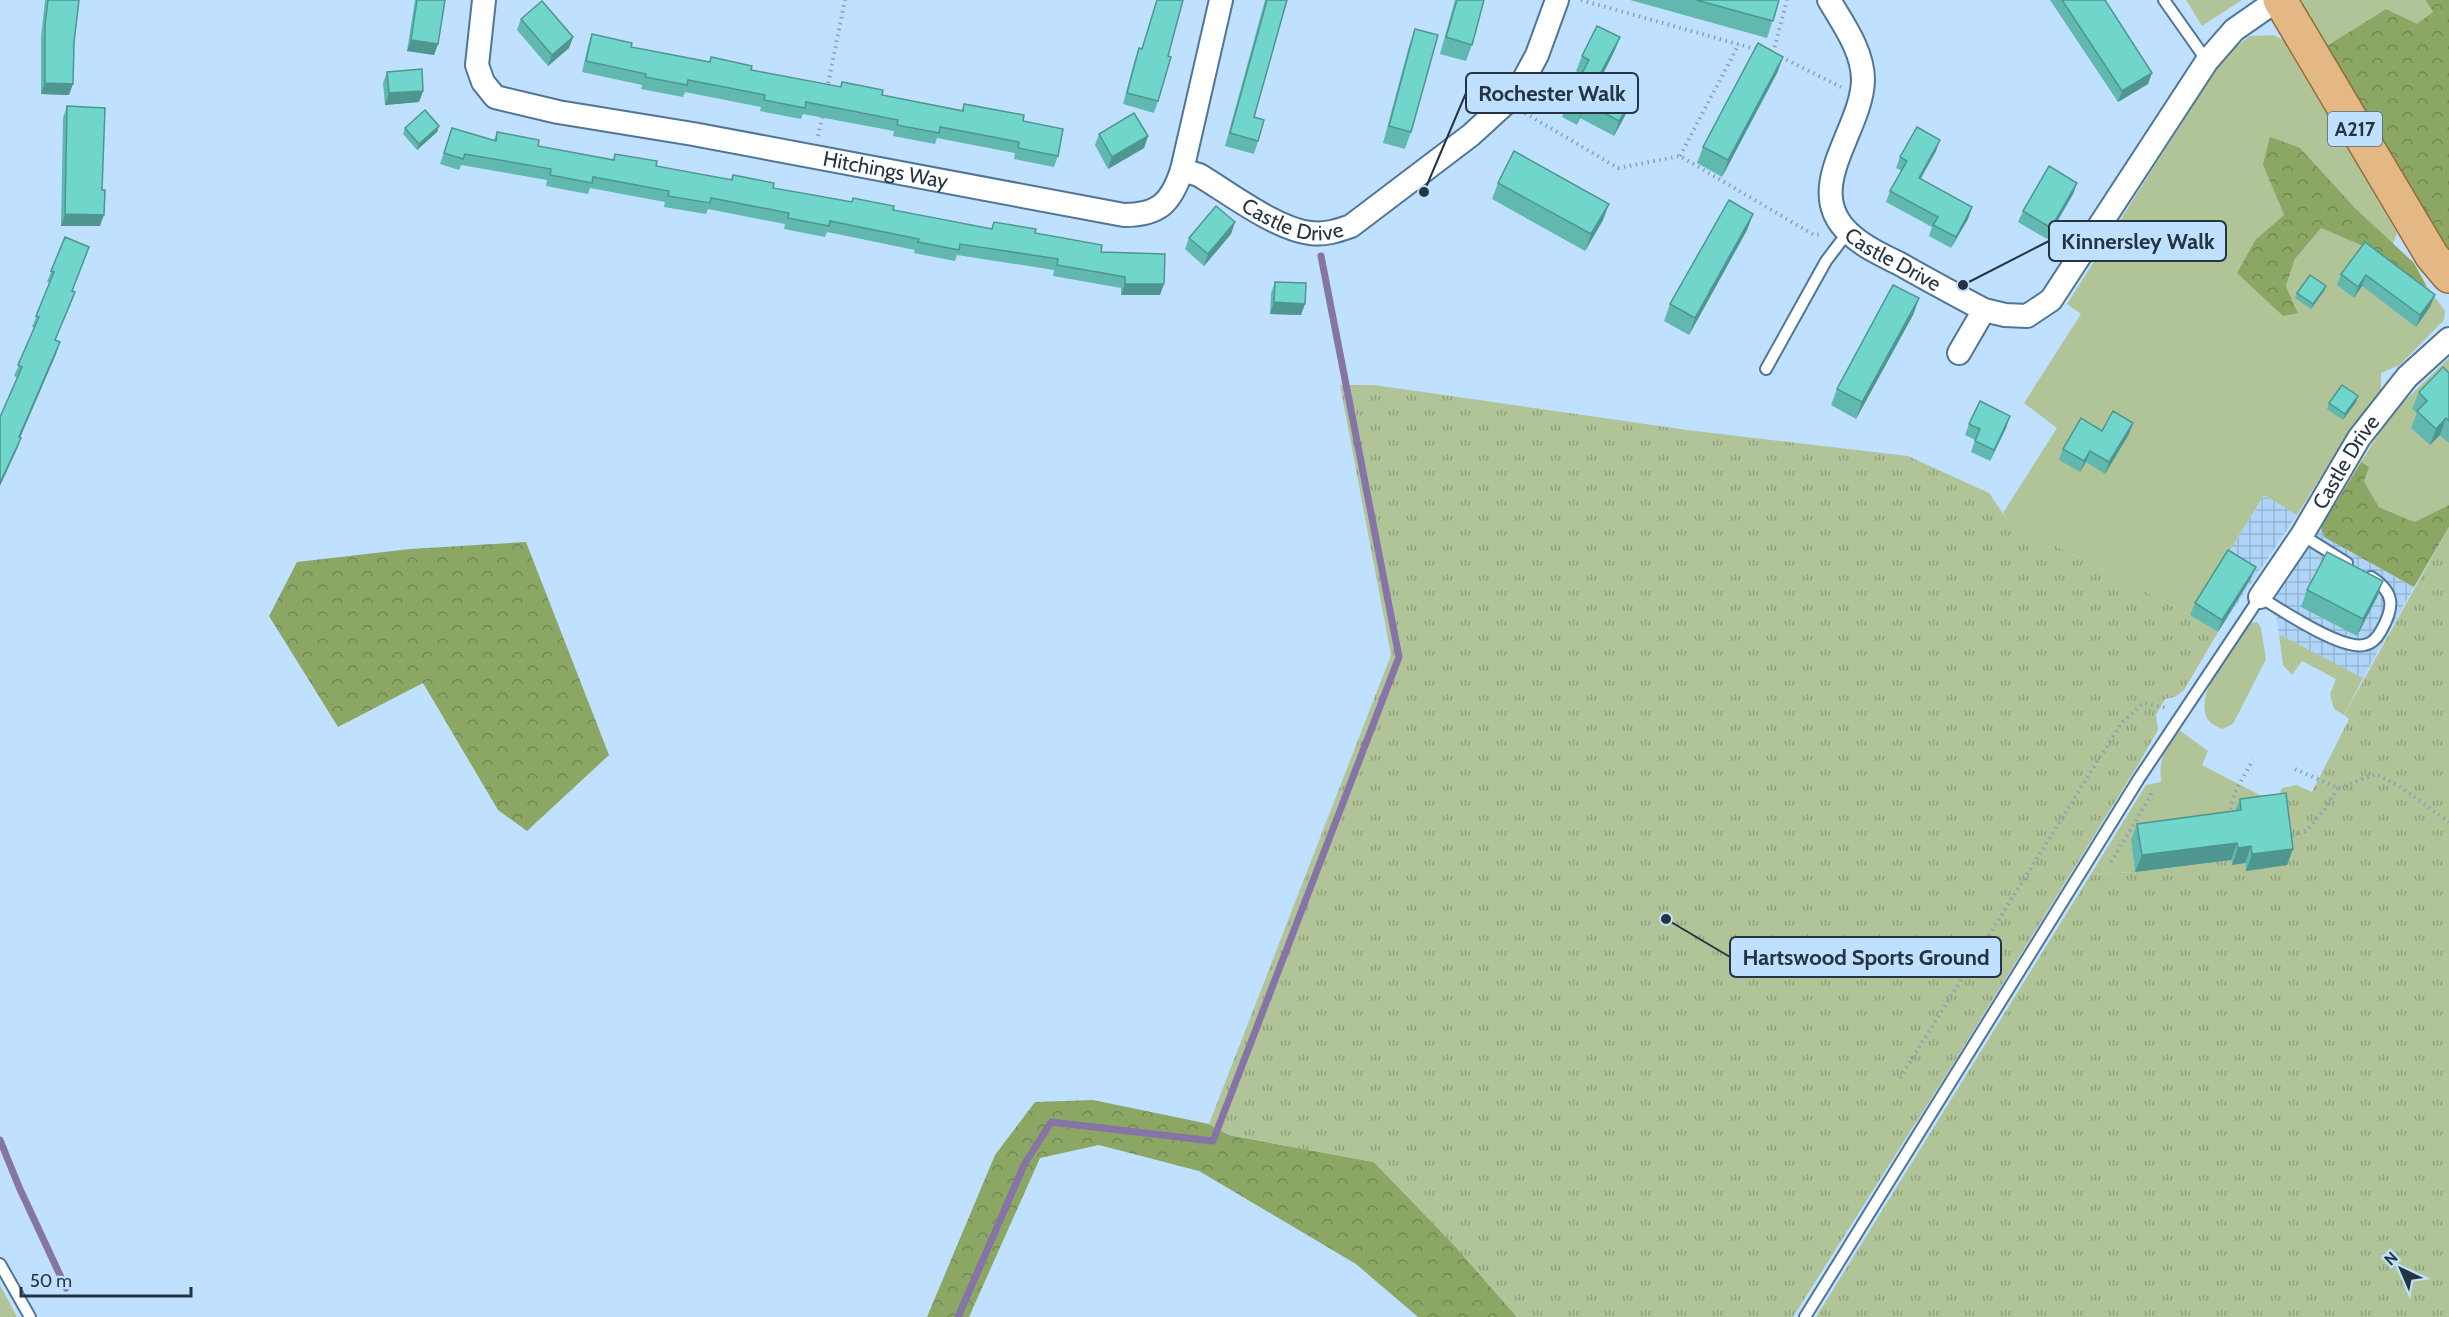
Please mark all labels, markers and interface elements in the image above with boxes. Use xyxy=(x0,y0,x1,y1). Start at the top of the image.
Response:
callout: Rochester Walk xyxy=(1466,73,1638,113)
text: Rochester Walk xyxy=(1478,80,1626,107)
road number: A217 xyxy=(2328,112,2382,146)
street label: Hitchings Way xyxy=(821,146,950,194)
street label: Castle Drive xyxy=(1237,193,1346,246)
callout: Kinnersley Walk xyxy=(2049,221,2226,261)
street label: Castle Drive xyxy=(1840,222,1945,296)
text: Kinnersley Walk xyxy=(2061,228,2215,255)
street label: Castle Drive xyxy=(2307,410,2385,514)
callout: Hartswood Sports Ground xyxy=(1730,937,2001,977)
text: Hartswood Sports Ground xyxy=(1742,944,1990,971)
north arrow xyxy=(2371,1239,2431,1299)
text: N xyxy=(2380,1248,2402,1269)
scale bar xyxy=(21,1260,190,1298)
text: 50 m xyxy=(30,1270,72,1292)

